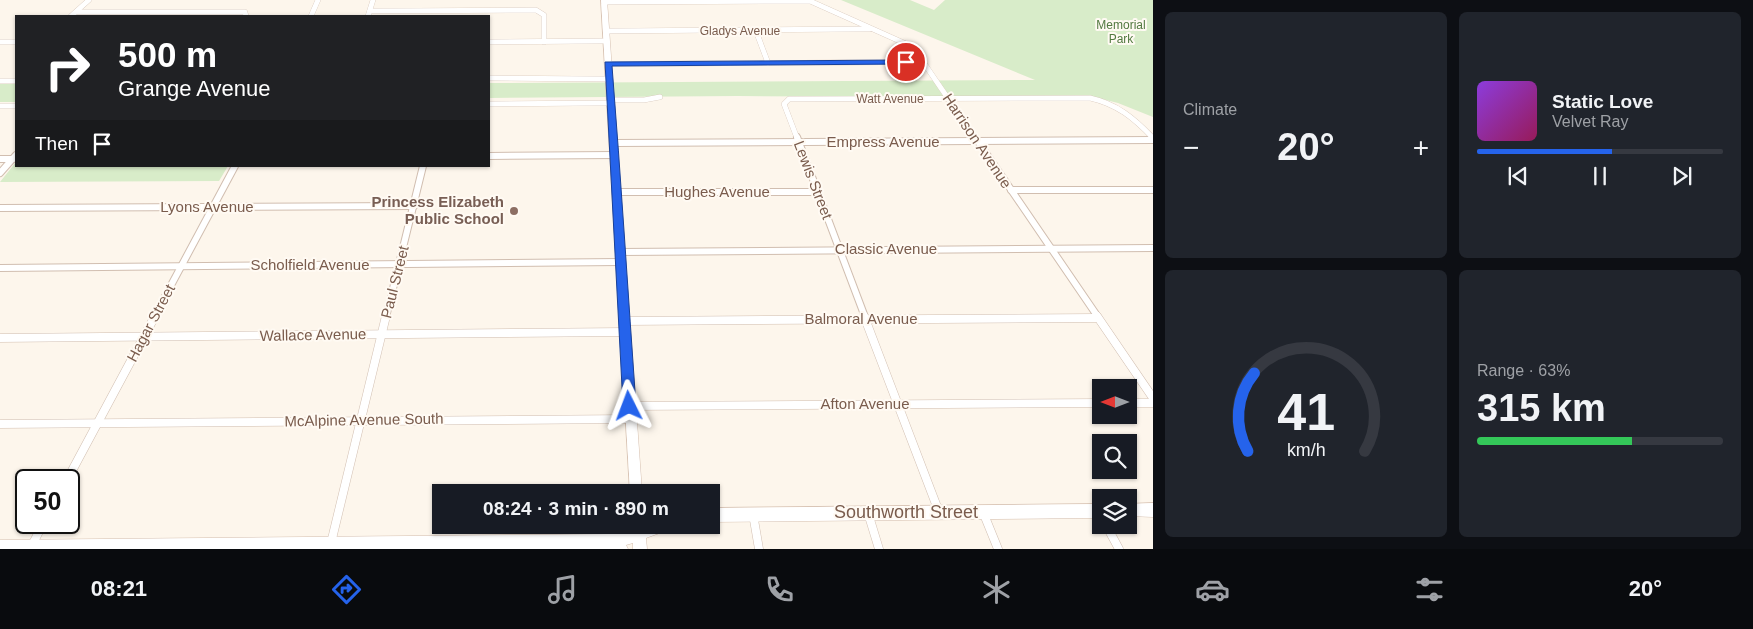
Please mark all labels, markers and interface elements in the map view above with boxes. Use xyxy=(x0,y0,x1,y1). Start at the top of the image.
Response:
park label: Memorial Park xyxy=(1096,18,1146,46)
street label: Gladys Avenue xyxy=(700,24,781,38)
icon: right xyxy=(35,35,100,100)
text: 500 m xyxy=(118,35,217,74)
pin xyxy=(885,41,927,83)
icon: arrive xyxy=(892,48,920,76)
text: Grange Avenue xyxy=(118,76,271,101)
street label: Harrison Avenue xyxy=(939,90,1015,191)
text: Static Love xyxy=(1552,91,1653,112)
street label: Watt Avenue xyxy=(856,92,924,106)
text: Climate xyxy=(1183,101,1237,118)
text: Velvet Ray xyxy=(1552,113,1628,130)
text: 20° xyxy=(1277,126,1335,168)
icon: arrive xyxy=(88,130,116,158)
text: − xyxy=(1183,132,1199,163)
text: + xyxy=(1413,132,1429,163)
text: Then xyxy=(35,133,78,154)
street label: Empress Avenue xyxy=(826,133,940,150)
street label: Lewis Street xyxy=(791,138,836,222)
icon: previous xyxy=(1504,162,1532,190)
icon: pause xyxy=(1586,162,1614,190)
icon: next xyxy=(1668,162,1696,190)
street label: Hughes Avenue xyxy=(664,183,770,200)
place label: Princess Elizabeth Public School xyxy=(371,193,504,227)
street label: Lyons Avenue xyxy=(160,198,254,215)
marker: Princess Elizabeth Public School xyxy=(508,205,520,217)
street label: Classic Avenue xyxy=(835,240,937,257)
street label: Paul Street xyxy=(377,243,412,320)
street label: Scholfield Avenue xyxy=(251,256,369,273)
street label: Hagar Street xyxy=(123,280,178,364)
street label: Balmoral Avenue xyxy=(804,310,918,327)
street label: Wallace Avenue xyxy=(259,325,367,344)
text: Range · 63% xyxy=(1477,362,1570,379)
position arrow xyxy=(602,379,654,431)
north arrow xyxy=(1092,379,1138,424)
map controls xyxy=(1092,379,1137,534)
text: 41 xyxy=(1277,383,1335,441)
text: 315 km xyxy=(1477,387,1606,429)
street label: Afton Avenue xyxy=(821,395,909,412)
street label: McAlpine Avenue South xyxy=(284,410,444,429)
button: search xyxy=(1092,434,1137,479)
text: km/h xyxy=(1287,440,1325,460)
speed limit sign: 50 xyxy=(15,469,80,534)
button: layers xyxy=(1092,489,1137,534)
text: 08:24 · 3 min · 890 m xyxy=(483,498,669,519)
street label: Southworth Street xyxy=(834,502,978,522)
icon: directions xyxy=(329,572,364,607)
icon: music xyxy=(545,572,580,607)
icon: phone xyxy=(762,572,797,607)
icon: climate xyxy=(979,572,1014,607)
icon: car xyxy=(1195,572,1230,607)
icon: filters xyxy=(1412,572,1447,607)
text: 08:21 xyxy=(91,576,147,601)
text: 20° xyxy=(1629,576,1662,601)

